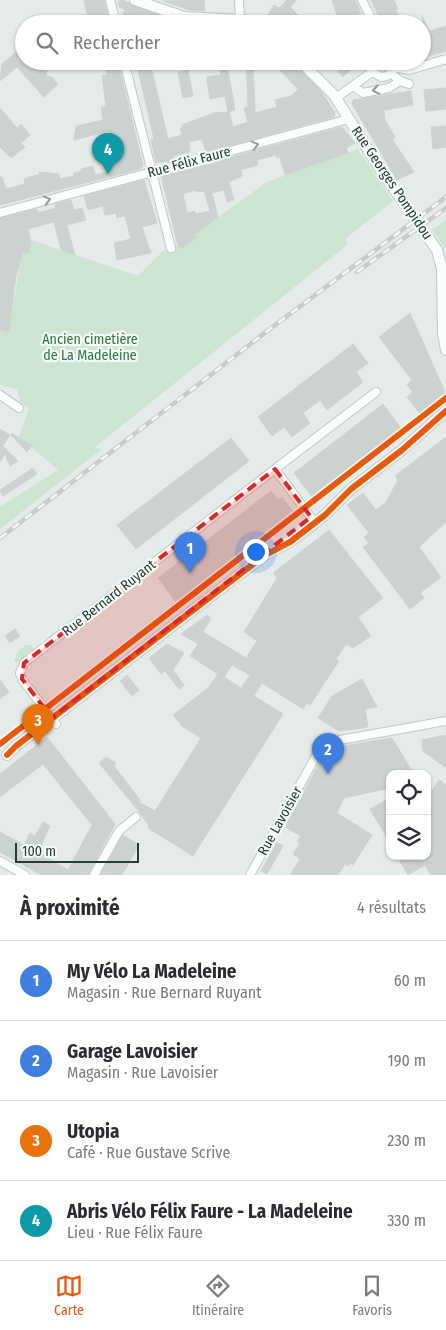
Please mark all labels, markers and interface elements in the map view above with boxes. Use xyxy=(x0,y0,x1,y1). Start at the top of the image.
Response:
search box xyxy=(15,15,431,70)
icon: search xyxy=(33,29,61,57)
text: Rechercher xyxy=(73,31,160,54)
one-way arrow xyxy=(372,85,381,95)
street label: Rue Georges Pompidou xyxy=(348,123,436,243)
pin: 4 xyxy=(92,133,124,174)
one-way arrow xyxy=(250,140,259,151)
street label: Rue Félix Faure xyxy=(146,143,232,181)
one-way arrow xyxy=(43,195,52,206)
park label: Ancien cimetière de La Madeleine xyxy=(42,331,138,364)
pin: 1 xyxy=(174,532,206,573)
your location xyxy=(243,539,269,565)
street label: Rue Bernard Ruyant xyxy=(59,556,159,640)
pin: 3 xyxy=(22,704,54,745)
pin: 2 xyxy=(312,733,344,774)
map controls xyxy=(386,770,431,860)
button: locate xyxy=(386,770,431,815)
street label: Rue Lavoisier xyxy=(254,783,306,858)
button: layers xyxy=(386,815,431,860)
scale bar xyxy=(15,840,139,863)
text: 100 m xyxy=(22,843,56,860)
text: À proximité xyxy=(20,895,120,921)
text: 4 résultats xyxy=(357,898,426,917)
text: My Vélo La Madeleine xyxy=(67,960,236,983)
text: 1 xyxy=(33,971,39,990)
text: 60 m xyxy=(394,971,426,990)
text: Magasin · Rue Bernard Ruyant xyxy=(67,983,261,1002)
text: Garage Lavoisier xyxy=(67,1040,198,1063)
text: 2 xyxy=(32,1051,40,1070)
text: 190 m xyxy=(388,1051,426,1070)
text: Magasin · Rue Lavoisier xyxy=(67,1063,218,1082)
text: Utopia xyxy=(67,1120,119,1143)
text: 3 xyxy=(32,1131,40,1150)
text: 230 m xyxy=(387,1131,426,1150)
text: Café · Rue Gustave Scrive xyxy=(67,1143,230,1162)
text: Abris Vélo Félix Faure - La Madeleine xyxy=(67,1200,353,1223)
text: 4 xyxy=(32,1211,40,1230)
text: 330 m xyxy=(387,1211,426,1230)
text: Lieu · Rue Félix Faure xyxy=(67,1223,203,1242)
tab: Carte xyxy=(54,1272,84,1319)
tab: Itinéraire xyxy=(192,1272,244,1319)
tab: Favoris xyxy=(352,1272,392,1319)

